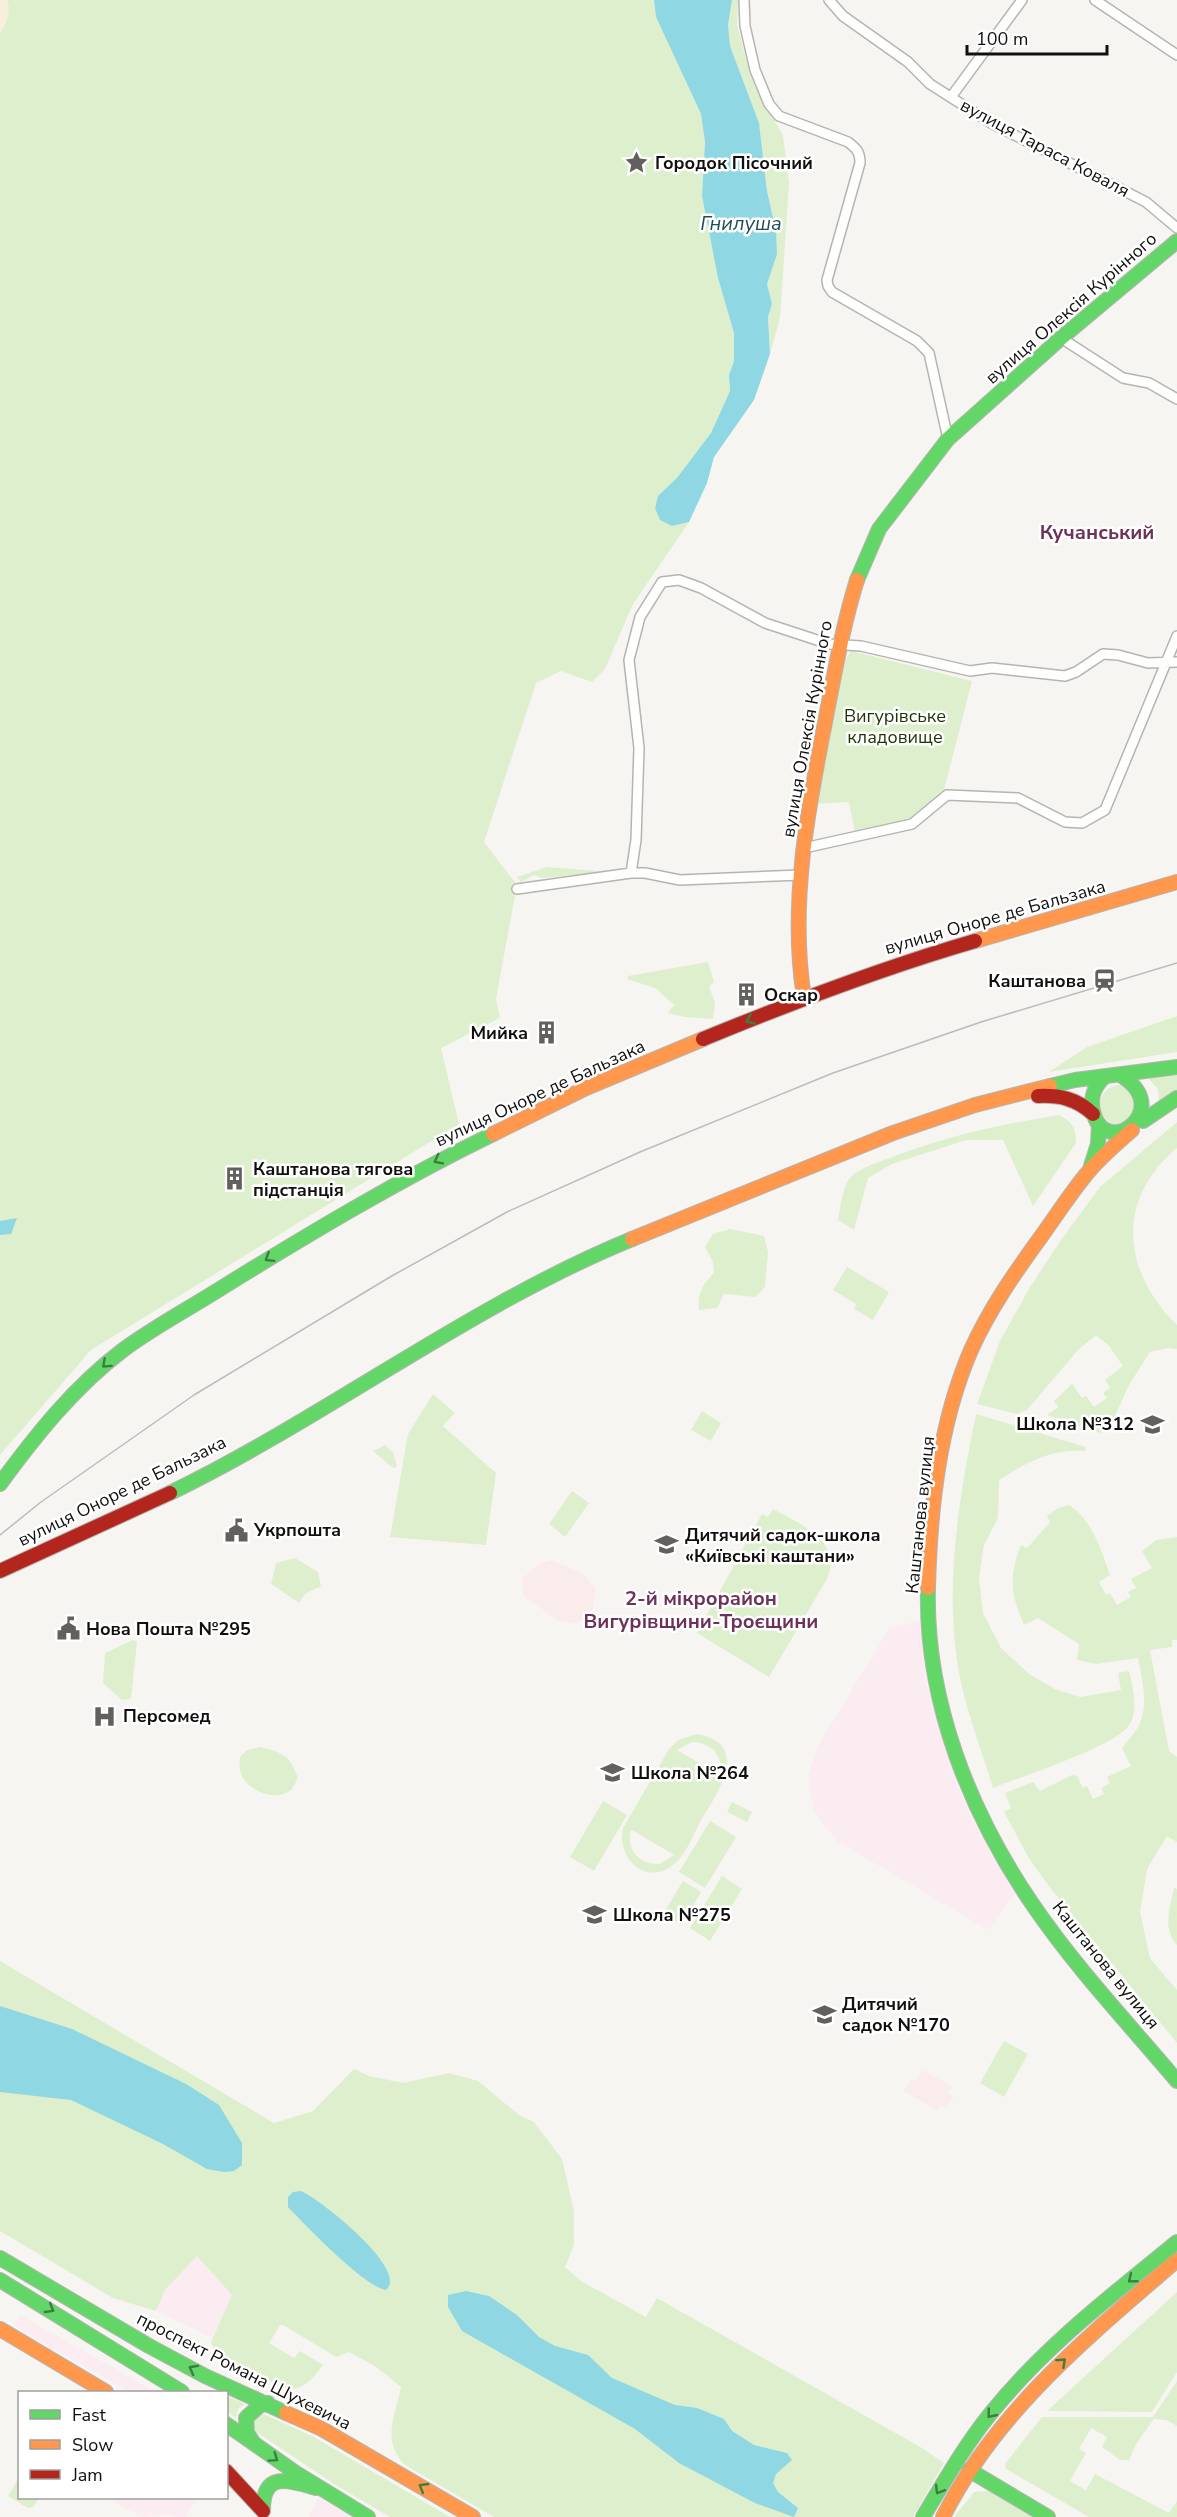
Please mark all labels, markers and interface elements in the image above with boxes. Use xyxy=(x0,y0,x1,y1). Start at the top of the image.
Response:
scale bar xyxy=(967,18,1106,56)
text: 100 m xyxy=(976,27,1028,51)
street label: вулиця Тараса Коваля xyxy=(956,93,1134,203)
place icon: Городок Пісочний xyxy=(624,150,650,176)
place label: Городок Пісочний xyxy=(655,151,813,175)
water label: Гнилуша xyxy=(700,210,782,237)
street label: вулиця Олексія Курінного xyxy=(980,227,1162,389)
district label: Кучанський xyxy=(1040,519,1154,546)
street label: вулиця Олексія Курінного xyxy=(776,619,838,839)
park label: Вигурівське кладовище xyxy=(844,704,946,749)
street label: вулиця Оноре де Бальзака xyxy=(882,874,1108,960)
station icon: Каштанова xyxy=(1091,968,1117,994)
place label: Каштанова xyxy=(988,969,1086,993)
building icon: Оскар xyxy=(733,982,759,1008)
place label: Оскар xyxy=(764,983,818,1007)
one-way arrow xyxy=(745,1013,756,1025)
building icon: Мийка xyxy=(533,1020,559,1046)
place label: Мийка xyxy=(470,1021,528,1045)
street label: вулиця Оноре де Бальзака xyxy=(431,1034,649,1152)
one-way arrow xyxy=(434,1153,444,1164)
place label: Каштанова тягова пiдстанцiя xyxy=(253,1157,413,1202)
building icon: Каштанова тягова пiдстанцiя xyxy=(222,1166,248,1192)
one-way arrow xyxy=(265,1251,276,1262)
one-way arrow xyxy=(103,1357,113,1368)
school or university icon: Школа №312 xyxy=(1139,1411,1165,1437)
place label: Школа №312 xyxy=(1016,1412,1134,1436)
street label: вулиця Оноре де Бальзака xyxy=(14,1430,230,1552)
street label: Каштанова вулиця xyxy=(900,1435,940,1595)
public building icon: Укрпошта xyxy=(223,1517,249,1543)
place label: Укрпошта xyxy=(253,1518,341,1542)
place label: Дитячий садок-школа «Київські каштани» xyxy=(685,1523,881,1568)
school or university icon: Дитячий садок-школа «Київські каштани» xyxy=(654,1532,680,1558)
district label: 2-й мікрорайон Вигурівщини-Троєщини xyxy=(584,1585,818,1635)
public building icon: Нова Пошта №295 xyxy=(55,1616,81,1642)
place label: Нова Пошта №295 xyxy=(86,1617,251,1641)
hospital icon: Персомед xyxy=(92,1703,118,1729)
place label: Персомед xyxy=(123,1704,211,1728)
school or university icon: Школа №264 xyxy=(600,1760,626,1786)
place label: Школа №264 xyxy=(631,1761,749,1785)
street label: Каштанова вулиця xyxy=(1047,1896,1165,2034)
school or university icon: Школа №275 xyxy=(582,1902,608,1928)
place label: Школа №275 xyxy=(613,1903,731,1927)
place label: Дитячий садок №170 xyxy=(842,1992,950,2037)
school or university icon: Дитячий садок №170 xyxy=(811,2001,837,2027)
one-way arrow xyxy=(1128,2272,1139,2283)
one-way arrow xyxy=(44,2302,54,2314)
street label: проспект Романа Шухевича xyxy=(133,2306,355,2436)
one-way arrow xyxy=(1055,2358,1065,2369)
one-way arrow xyxy=(188,2365,199,2377)
legend xyxy=(18,2391,228,2499)
text: Fast xyxy=(72,2403,107,2427)
one-way arrow xyxy=(988,2407,999,2418)
text: Slow xyxy=(72,2433,113,2457)
one-way arrow xyxy=(268,2451,279,2462)
text: Jam xyxy=(71,2463,103,2487)
one-way arrow xyxy=(419,2482,429,2494)
one-way arrow xyxy=(935,2484,947,2494)

